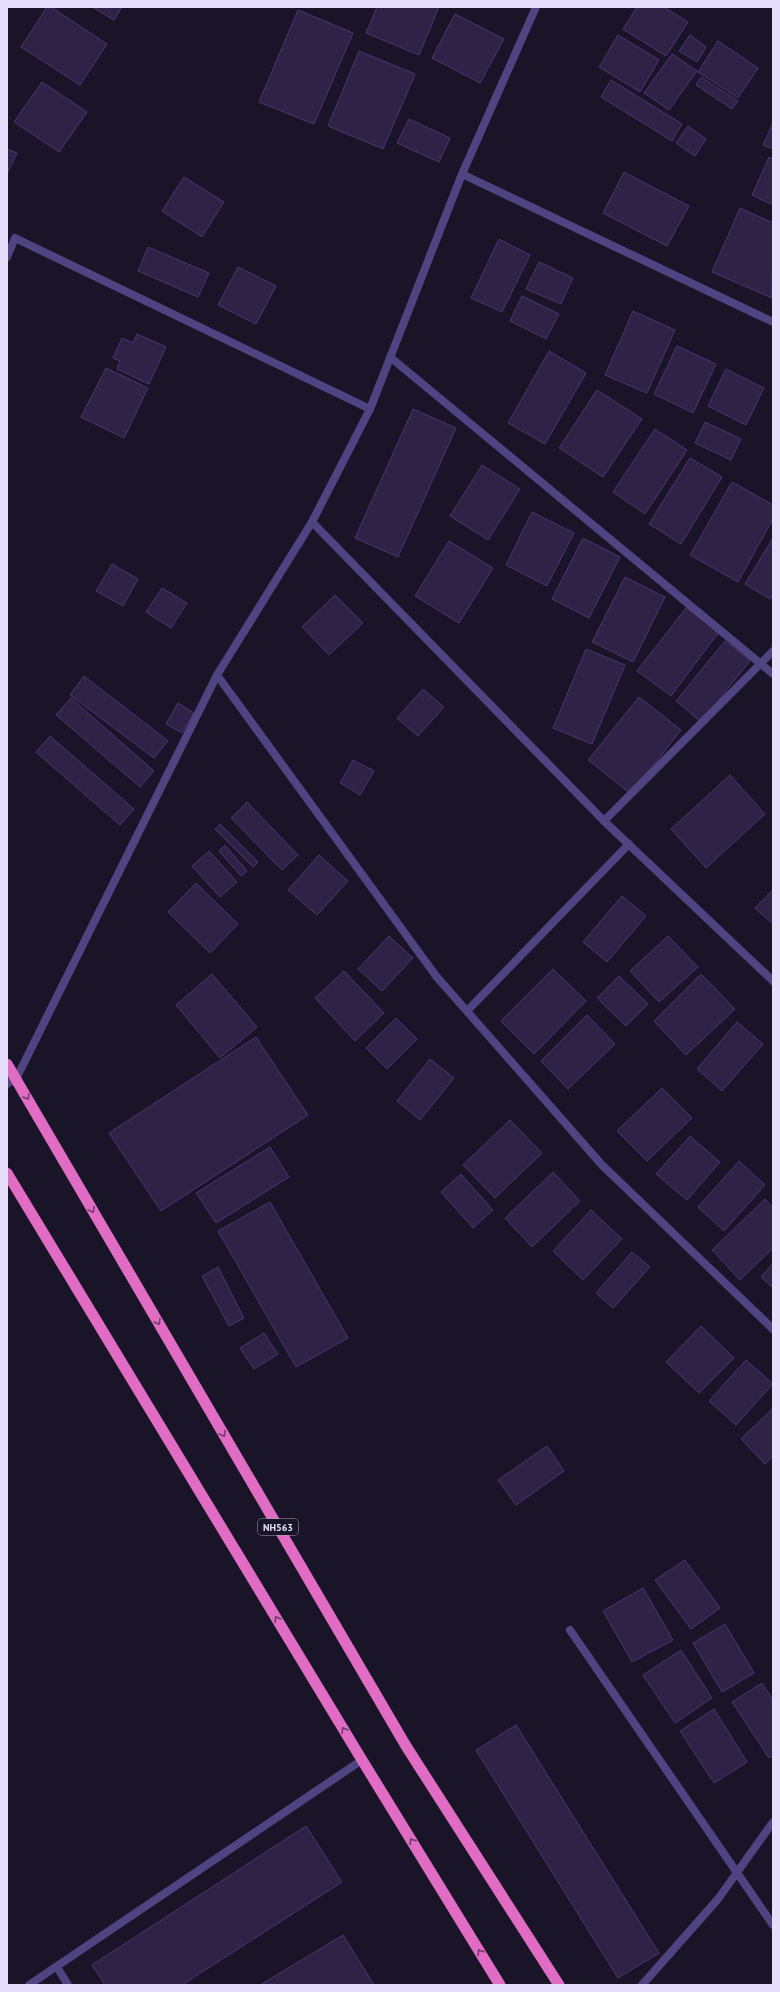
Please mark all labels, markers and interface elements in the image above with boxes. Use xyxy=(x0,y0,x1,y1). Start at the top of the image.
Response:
one-way arrow xyxy=(22,1093,29,1100)
one-way arrow xyxy=(88,1206,95,1213)
one-way arrow xyxy=(153,1318,160,1325)
one-way arrow xyxy=(219,1430,226,1437)
road number: NH563 xyxy=(258,1519,298,1535)
one-way arrow xyxy=(274,1616,281,1623)
one-way arrow xyxy=(341,1727,348,1734)
one-way arrow xyxy=(409,1838,416,1845)
one-way arrow xyxy=(477,1949,485,1956)

